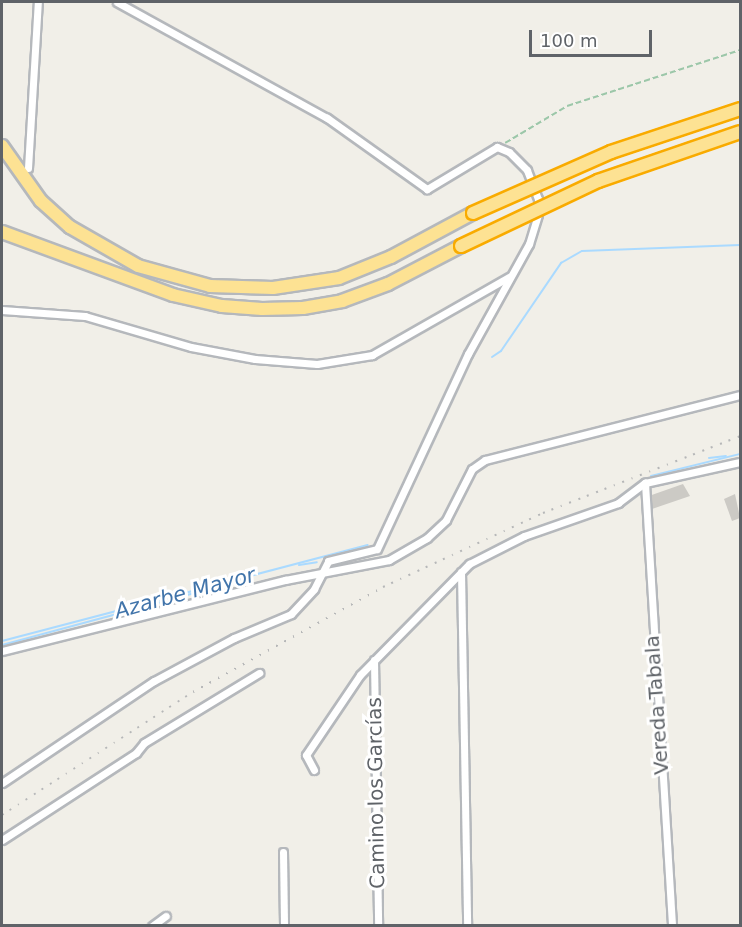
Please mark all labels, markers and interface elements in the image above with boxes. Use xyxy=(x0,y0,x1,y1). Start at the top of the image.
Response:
scale bar xyxy=(532,18,655,56)
text: 100 m xyxy=(540,30,598,51)
water label: Azarbe Mayor xyxy=(112,562,258,624)
street label: Vereda Tabala xyxy=(640,634,674,776)
street label: Camino los Garcías xyxy=(362,697,390,889)

